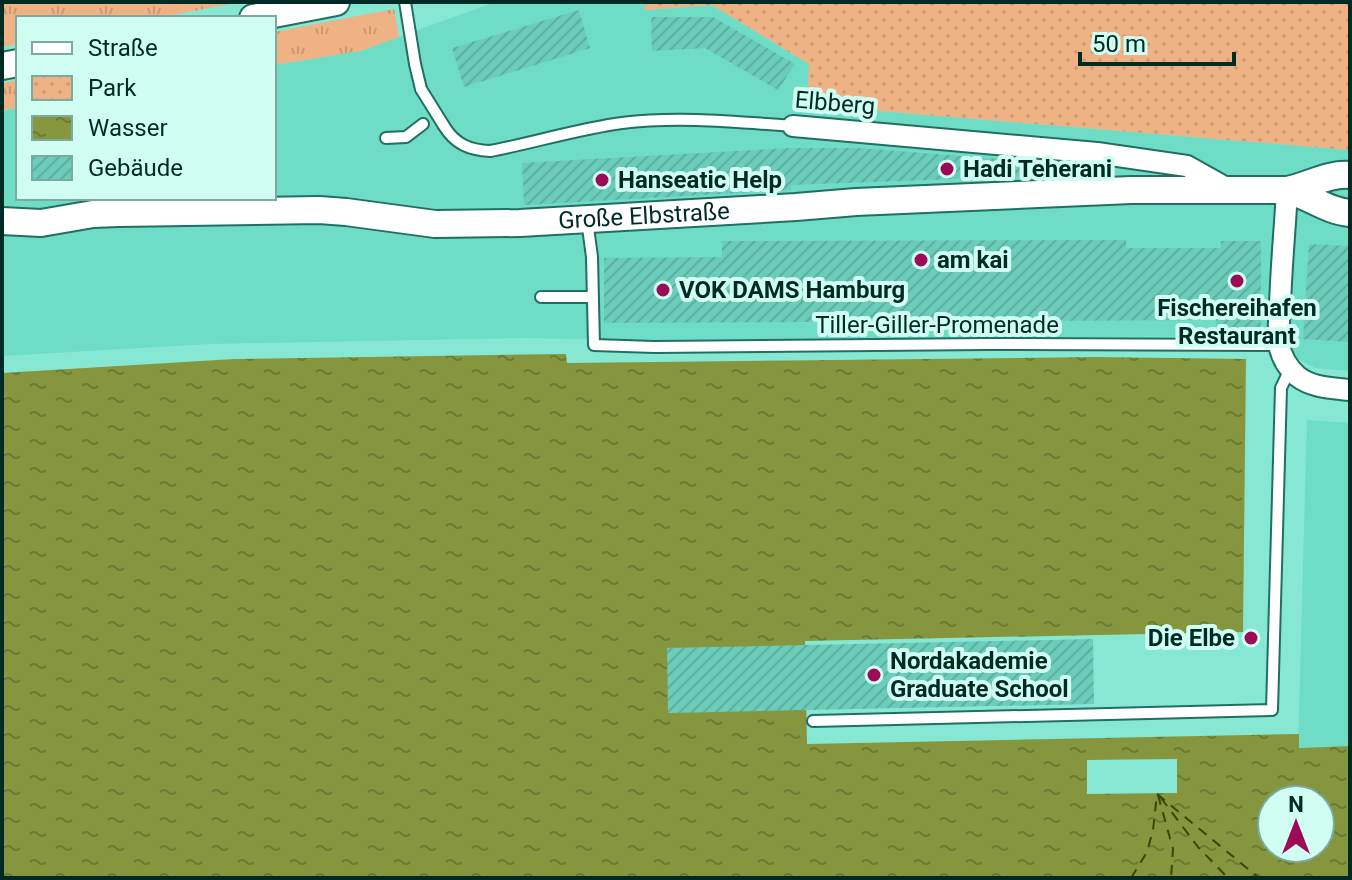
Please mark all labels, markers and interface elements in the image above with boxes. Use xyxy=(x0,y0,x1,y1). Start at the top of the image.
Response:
legend xyxy=(16,16,276,200)
scale bar xyxy=(1080,16,1234,66)
text: 50 m xyxy=(1092,30,1146,58)
text: Straße xyxy=(88,34,158,62)
text: Park xyxy=(88,74,137,102)
street label: Elbberg xyxy=(794,86,876,120)
text: Wasser xyxy=(88,114,168,142)
text: Gebäude xyxy=(88,154,183,182)
place label: Hadi Teherani xyxy=(963,155,1112,183)
marker: Hadi Teherani xyxy=(938,160,956,178)
place label: Hanseatic Help xyxy=(618,166,782,194)
marker: Hanseatic Help xyxy=(593,171,611,189)
street label: Große Elbstraße xyxy=(557,197,731,235)
place label: am kai xyxy=(937,246,1009,274)
marker: am kai xyxy=(912,251,930,269)
marker: Fischereihafen Restaurant xyxy=(1228,272,1246,290)
place label: VOK DAMS Hamburg xyxy=(679,276,905,304)
marker: VOK DAMS Hamburg xyxy=(654,281,672,299)
place label: Fischereihafen Restaurant xyxy=(1157,294,1317,350)
street label: Tiller-Giller-Promenade xyxy=(815,311,1059,339)
place label: Die Elbe xyxy=(1148,624,1235,652)
marker: Die Elbe xyxy=(1242,629,1260,647)
place label: Nordakademie Graduate School xyxy=(890,647,1069,703)
marker: Nordakademie Graduate School xyxy=(865,666,883,684)
north arrow xyxy=(1256,784,1336,864)
text: N xyxy=(1288,792,1304,817)

